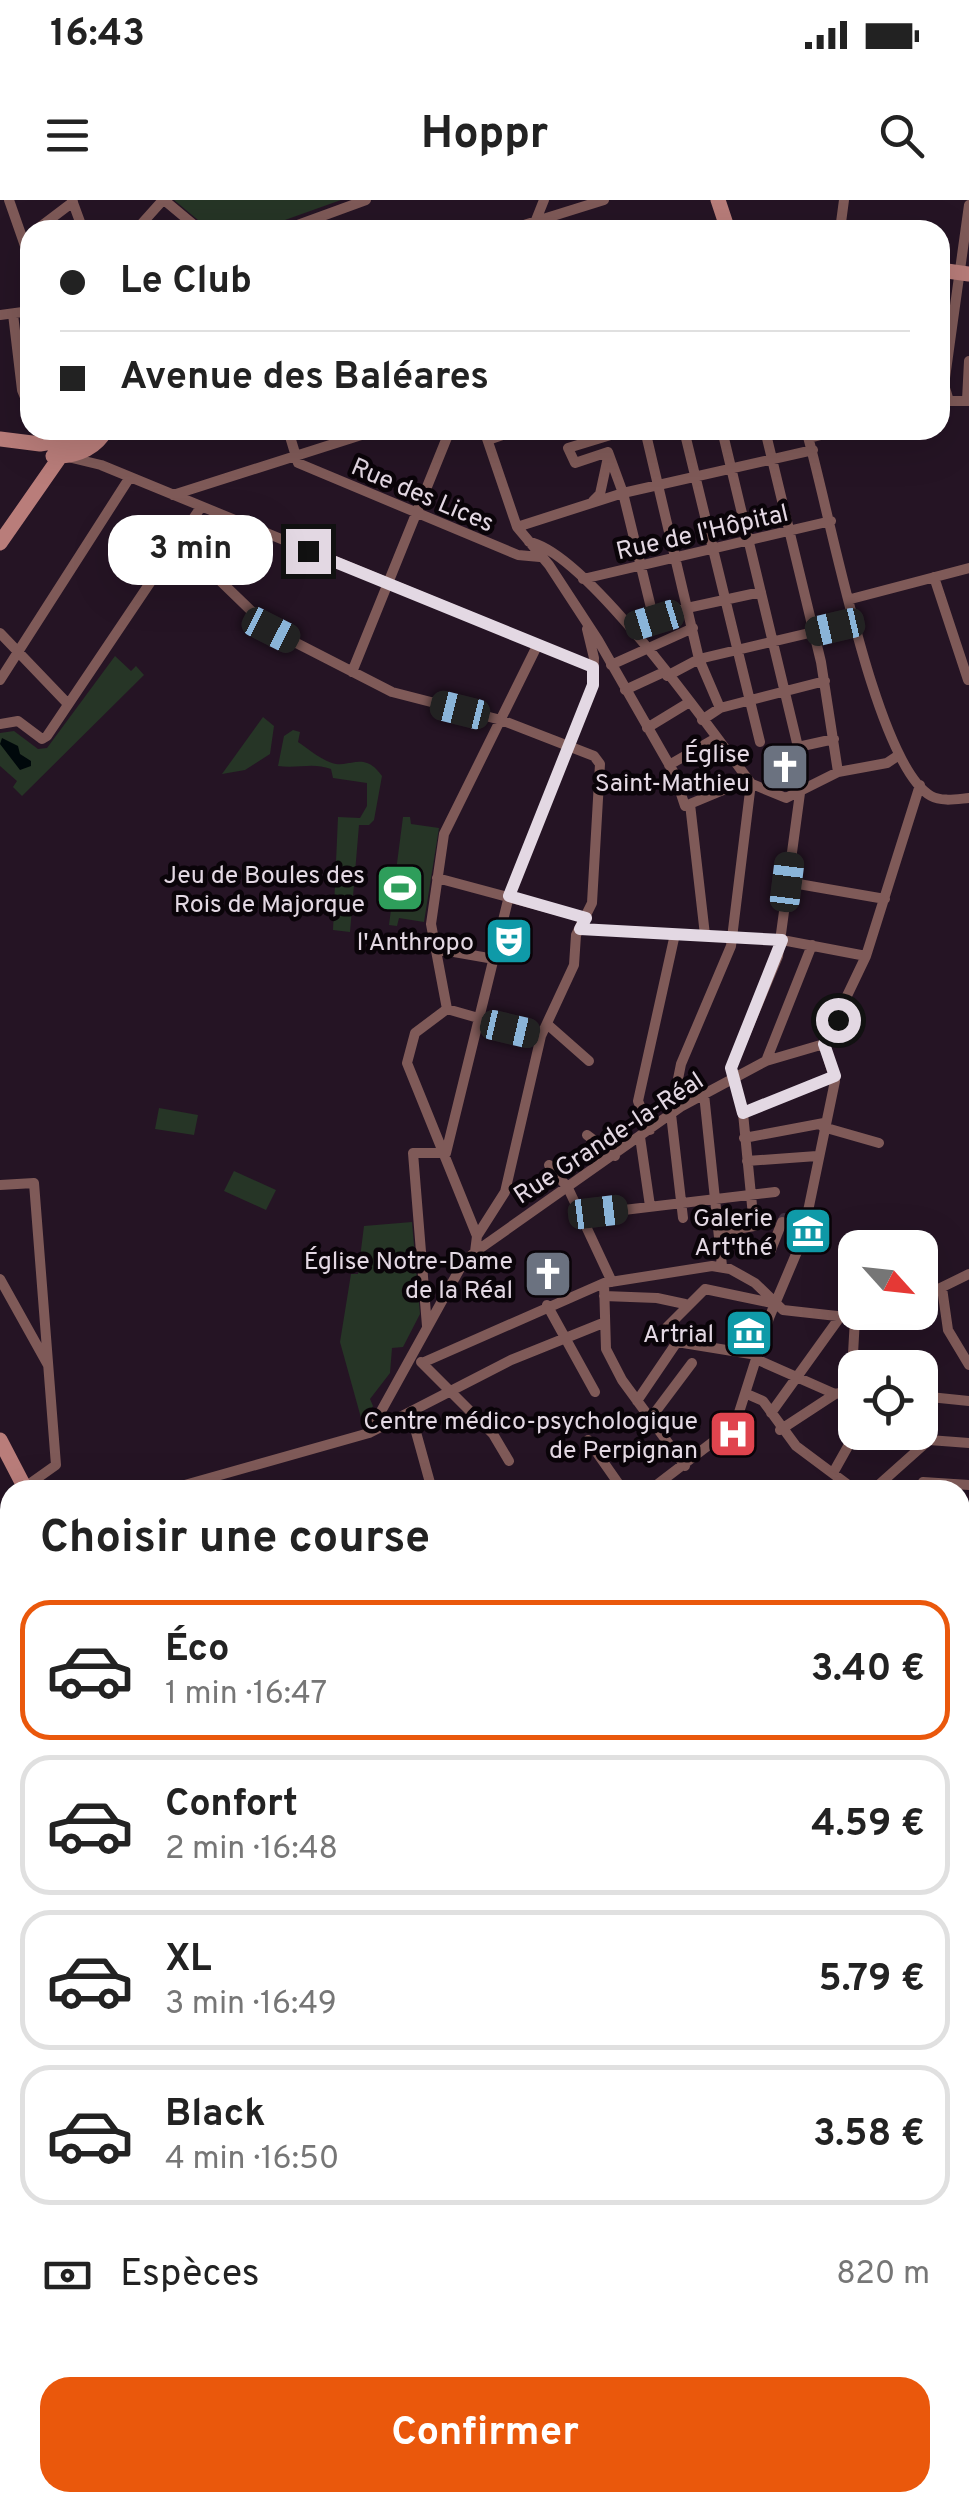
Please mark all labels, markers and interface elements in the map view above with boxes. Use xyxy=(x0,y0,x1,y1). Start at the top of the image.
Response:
text: 16:43 xyxy=(50,11,145,60)
text: Hoppr xyxy=(421,107,548,164)
icon: menu xyxy=(40,108,95,163)
icon: search xyxy=(874,108,929,163)
text: Le Club xyxy=(120,258,252,307)
text: Avenue des Baléares xyxy=(120,354,489,403)
street label: Rue des Lices xyxy=(345,452,498,541)
street label: Rue de l'Hôpital xyxy=(613,499,792,569)
callout: 3 min xyxy=(108,516,273,586)
route end xyxy=(286,529,331,574)
text: 3 min xyxy=(149,530,232,570)
car xyxy=(621,597,687,643)
car xyxy=(237,603,305,657)
car xyxy=(802,606,868,648)
car xyxy=(427,688,493,732)
place label: Église Saint-Mathieu xyxy=(595,739,750,801)
church icon: Église Saint-Mathieu xyxy=(759,741,811,793)
car xyxy=(768,850,806,914)
place label: Jeu de Boules des Rois de Majorque xyxy=(164,861,365,922)
sports icon: Jeu de Boules des Rois de Majorque xyxy=(374,862,426,914)
theatre icon: l'Anthropo xyxy=(483,915,535,967)
place label: l'Anthropo xyxy=(357,928,474,960)
route start xyxy=(816,998,861,1043)
car xyxy=(477,1008,543,1050)
street label: Rue Grande-la-Réal xyxy=(509,1066,711,1213)
car xyxy=(566,1193,630,1231)
place label: Galerie Art'thé xyxy=(693,1204,773,1265)
museum icon: Galerie Art'thé xyxy=(782,1205,834,1257)
north arrow xyxy=(838,1230,938,1330)
map controls xyxy=(838,1230,938,1450)
place label: Église Notre-Dame de la Réal xyxy=(304,1246,513,1308)
church icon: Église Notre-Dame de la Réal xyxy=(522,1248,574,1300)
museum icon: Artrial xyxy=(723,1307,775,1359)
place label: Artrial xyxy=(643,1320,714,1352)
button: locate xyxy=(838,1350,938,1450)
place label: Centre médico-psychologique de Perpignan xyxy=(363,1407,698,1468)
hospital icon: Centre médico-psychologique de Perpignan xyxy=(707,1408,759,1460)
text: Choisir une course xyxy=(40,1511,430,1568)
icon: car xyxy=(45,1625,135,1715)
text: Éco xyxy=(165,1626,229,1675)
text: 3.40 € xyxy=(811,1646,925,1695)
text: 1 min · 16:47 xyxy=(165,1675,327,1715)
icon: car xyxy=(45,1780,135,1870)
text: Confort xyxy=(165,1781,298,1830)
text: 4.59 € xyxy=(811,1801,925,1850)
text: 2 min · 16:48 xyxy=(165,1830,338,1870)
icon: car xyxy=(45,1935,135,2025)
text: XL xyxy=(165,1936,212,1985)
text: 5.79 € xyxy=(818,1956,925,2005)
text: 3 min · 16:49 xyxy=(165,1985,337,2025)
icon: car xyxy=(45,2090,135,2180)
text: Black xyxy=(165,2091,265,2140)
text: 3.58 € xyxy=(813,2111,925,2160)
text: 4 min · 16:50 xyxy=(165,2140,339,2180)
icon: cash xyxy=(40,2248,95,2303)
text: Espèces xyxy=(120,2251,260,2300)
text: 820 m xyxy=(836,2255,930,2295)
button: Confirmer xyxy=(40,2377,930,2492)

